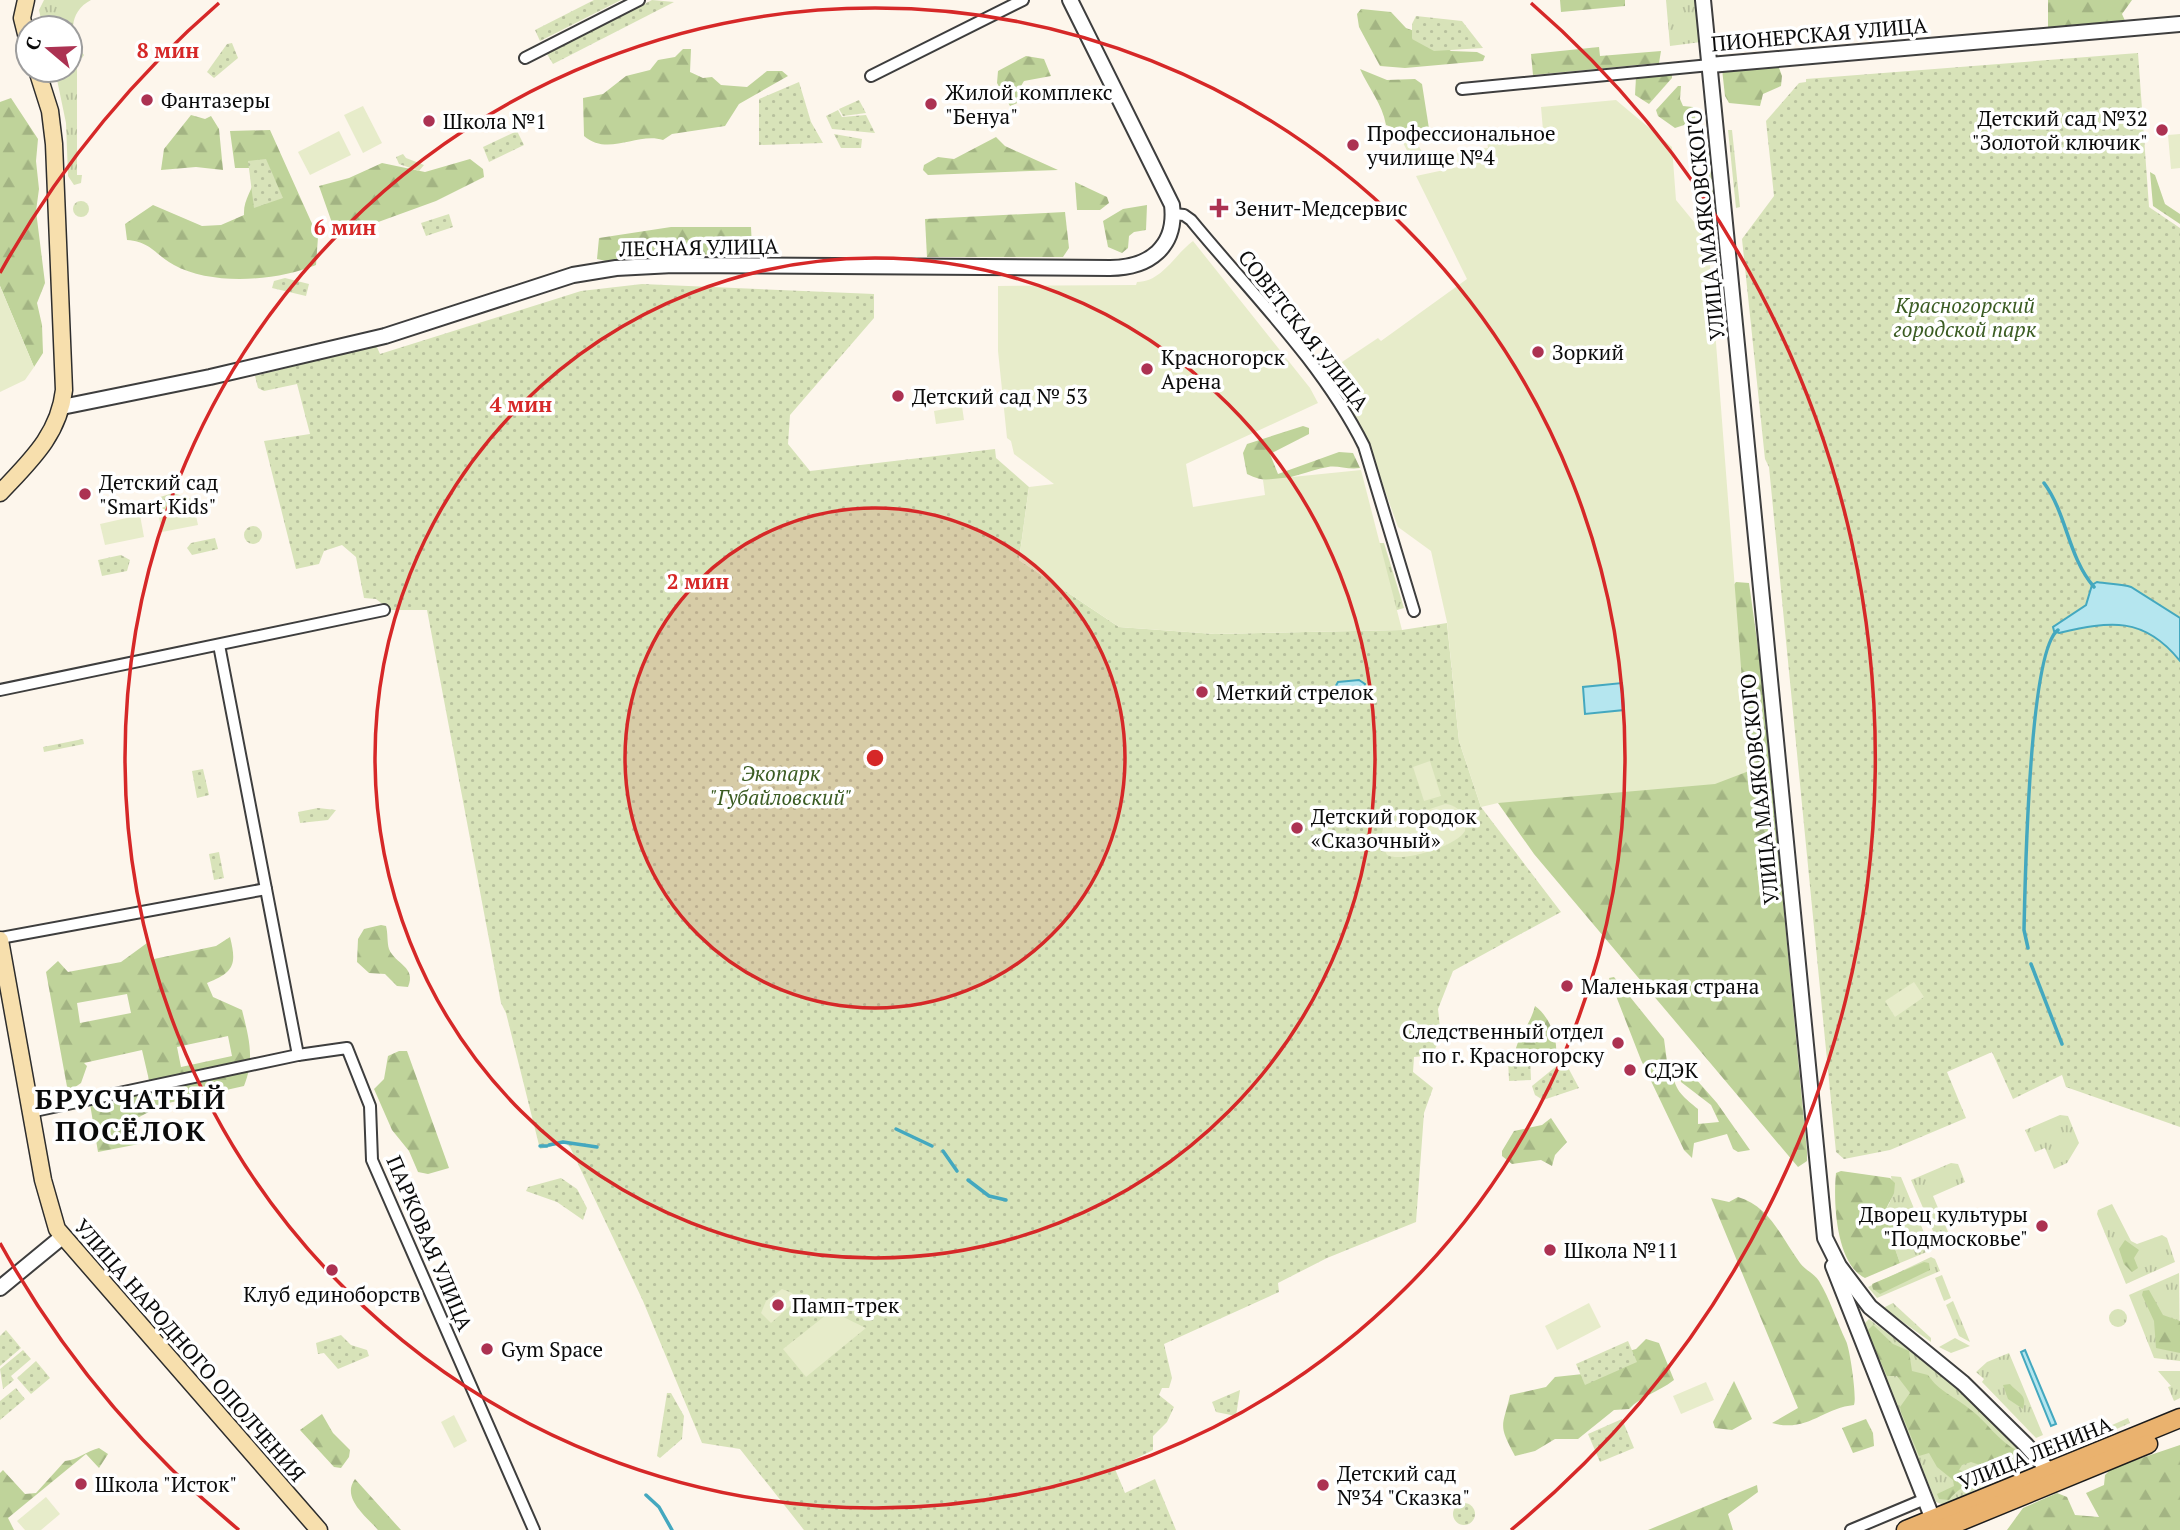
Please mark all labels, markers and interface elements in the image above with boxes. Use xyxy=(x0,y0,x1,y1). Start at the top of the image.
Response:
street label: ПИОНЕРСКАЯ УЛИЦА xyxy=(1710,11,1929,57)
north arrow xyxy=(14,14,84,84)
text: С xyxy=(19,33,46,53)
text: 8 мин xyxy=(137,36,199,64)
place label: Жилой комплекс "Бенуа" xyxy=(945,78,1113,130)
place label: Фантазеры xyxy=(161,86,270,114)
marker: Фантазеры xyxy=(139,92,155,108)
marker: Жилой комплекс "Бенуа" xyxy=(923,96,939,112)
place label: Детский сад №32 "Золотой ключик" xyxy=(1972,104,2148,156)
place label: Школа №1 xyxy=(443,107,547,135)
street label: УЛИЦА МАЯКОВСКОГО xyxy=(1679,108,1731,342)
marker: Школа №1 xyxy=(421,113,437,129)
place label: Профессиональное училище №4 xyxy=(1366,119,1556,171)
marker: Детский сад №32 "Золотой ключик" xyxy=(2154,122,2170,138)
marker: Профессиональное училище №4 xyxy=(1345,137,1361,153)
place label: Зенит-Медсервис xyxy=(1235,194,1408,222)
marker: Зенит-Медсервис xyxy=(1209,198,1229,218)
text: 6 мин xyxy=(314,213,376,241)
street label: ЛЕСНАЯ УЛИЦА xyxy=(618,232,779,262)
street label: СОВЕТСКАЯ УЛИЦА xyxy=(1232,244,1376,417)
park label: Красногорский городской парк xyxy=(1894,291,2037,343)
place label: Зоркий xyxy=(1552,338,1624,366)
place label: Красногорск Арена xyxy=(1161,343,1286,395)
marker: Зоркий xyxy=(1530,344,1546,360)
marker: Красногорск Арена xyxy=(1139,361,1155,377)
place label: Детский сад № 53 xyxy=(912,382,1088,410)
marker: Детский сад № 53 xyxy=(890,388,906,404)
text: 4 мин xyxy=(490,390,552,418)
place label: Детский сад "Smart Kids" xyxy=(99,468,218,520)
marker: Детский сад "Smart Kids" xyxy=(77,486,93,502)
text: 2 мин xyxy=(667,567,729,595)
street label: УЛИЦА МАЯКОВСКОГО xyxy=(1733,672,1785,906)
place label: Меткий стрелок xyxy=(1216,678,1374,706)
marker: Меткий стрелок xyxy=(1194,684,1210,700)
centre of rings xyxy=(863,746,887,770)
park label: Экопарк "Губайловский" xyxy=(710,759,852,811)
place label: Детский городок «Сказочный» xyxy=(1311,802,1477,854)
marker: Детский городок «Сказочный» xyxy=(1289,820,1305,836)
place label: Маленькая страна xyxy=(1581,972,1760,1000)
marker: Маленькая страна xyxy=(1559,978,1575,994)
place label: Следственный отдел по г. Красногорску xyxy=(1402,1017,1604,1069)
marker: Следственный отдел по г. Красногорску xyxy=(1610,1035,1626,1051)
place label: СДЭК xyxy=(1644,1056,1698,1084)
marker: СДЭК xyxy=(1622,1062,1638,1078)
district label: БРУСЧАТЫЙ ПОСЁЛОК xyxy=(35,1080,227,1149)
street label: ПАРКОВАЯ УЛИЦА xyxy=(380,1151,480,1335)
place label: Дворец культуры "Подмосковье" xyxy=(1859,1200,2028,1252)
street label: УЛИЦА НАРОДНОГО ОПОЛЧЕНИЯ xyxy=(68,1213,312,1487)
marker: Дворец культуры "Подмосковье" xyxy=(2034,1218,2050,1234)
place label: Школа №11 xyxy=(1564,1236,1679,1264)
marker: Школа №11 xyxy=(1542,1242,1558,1258)
marker: Клуб единоборств xyxy=(324,1262,340,1278)
place label: Клуб единоборств xyxy=(243,1280,421,1308)
place label: Памп-трек xyxy=(792,1291,900,1319)
marker: Памп-трек xyxy=(770,1297,786,1313)
place label: Gym Space xyxy=(501,1335,603,1363)
marker: Gym Space xyxy=(479,1341,495,1357)
street label: УЛИЦА ЛЕНИНА xyxy=(1954,1409,2116,1497)
place label: Детский сад №34 "Сказка" xyxy=(1337,1459,1470,1511)
place label: Школа "Исток" xyxy=(95,1470,237,1498)
marker: Школа "Исток" xyxy=(73,1476,89,1492)
marker: Детский сад №34 "Сказка" xyxy=(1315,1477,1331,1493)

